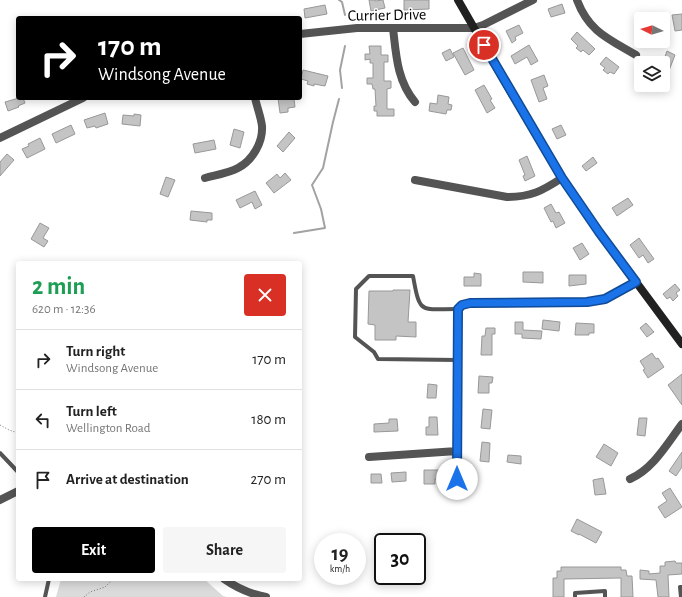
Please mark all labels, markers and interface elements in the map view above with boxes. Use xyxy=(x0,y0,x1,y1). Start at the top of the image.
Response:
street label: Currier Drive xyxy=(347,6,427,24)
north arrow xyxy=(634,12,670,48)
map controls xyxy=(634,12,670,92)
pin xyxy=(467,28,501,62)
icon: right xyxy=(32,32,84,84)
text: 170 m xyxy=(98,33,162,61)
icon: arrive xyxy=(473,34,495,56)
button: layers xyxy=(634,56,670,92)
text: Windsong Avenue xyxy=(98,66,226,84)
button: close xyxy=(244,274,286,316)
text: 2 min xyxy=(32,275,85,299)
text: 620 m · 12:36 xyxy=(32,303,96,316)
text: Turn right xyxy=(66,344,125,359)
icon: right xyxy=(32,349,54,371)
text: 170 m xyxy=(252,352,286,367)
text: Windsong Avenue xyxy=(66,362,158,375)
text: Turn left xyxy=(66,404,117,419)
icon: left xyxy=(32,409,54,431)
text: 180 m xyxy=(251,412,286,427)
text: Wellington Road xyxy=(66,422,151,435)
position arrow xyxy=(436,458,478,500)
icon: arrive xyxy=(32,469,54,491)
text: Arrive at destination xyxy=(66,472,189,487)
text: 270 m xyxy=(251,472,286,487)
button: Exit xyxy=(32,527,155,573)
button: Share xyxy=(163,527,286,573)
speed limit sign: 30 xyxy=(374,533,426,585)
text: 19 xyxy=(332,544,348,564)
text: km/h xyxy=(330,564,350,574)

